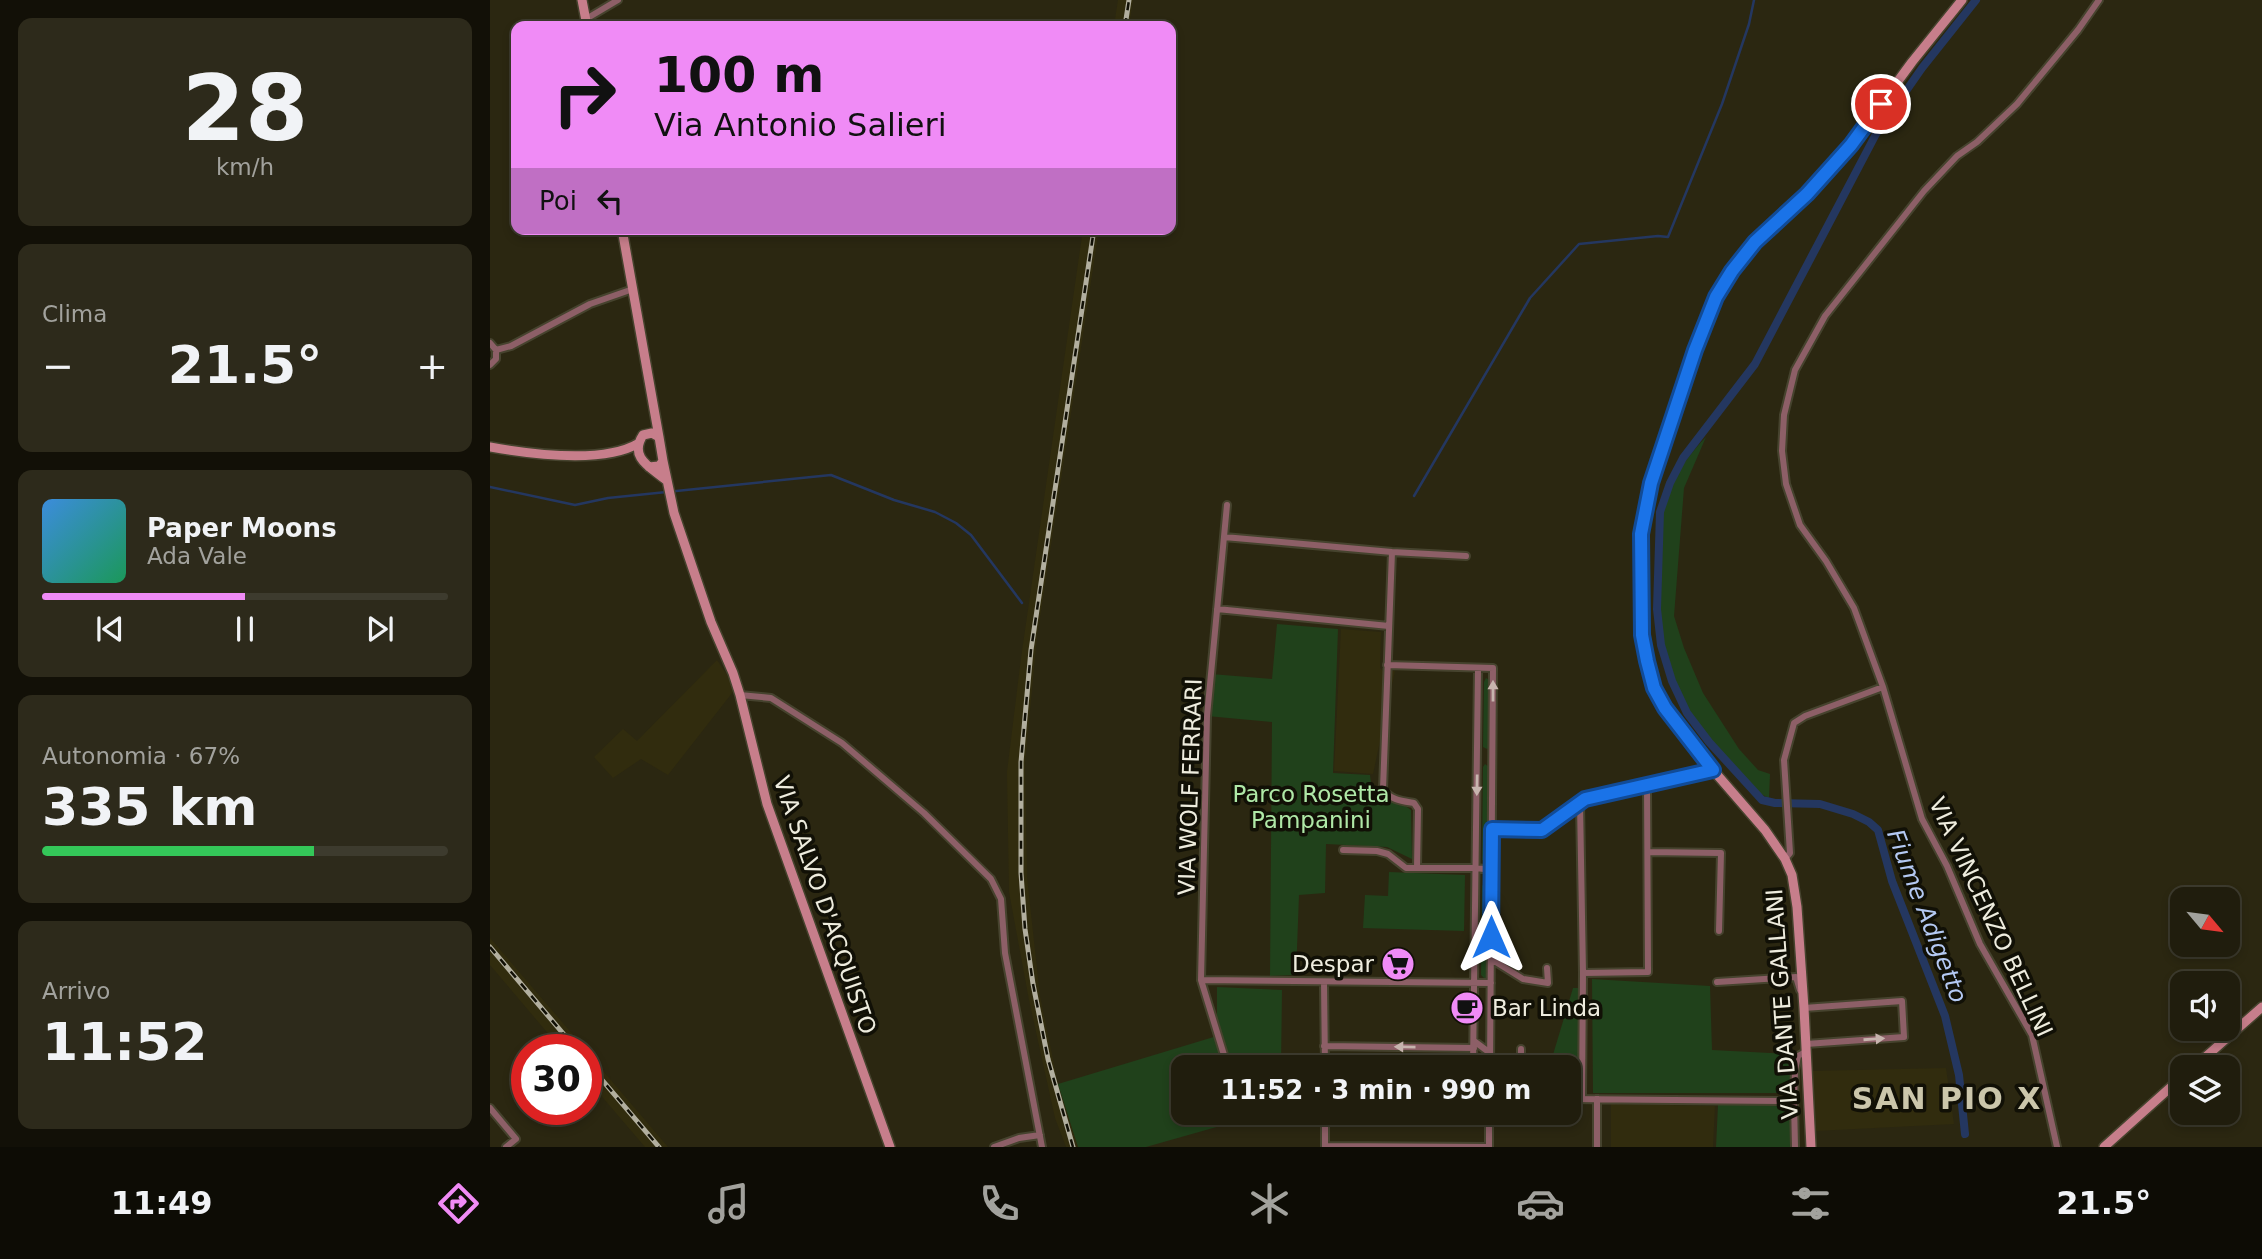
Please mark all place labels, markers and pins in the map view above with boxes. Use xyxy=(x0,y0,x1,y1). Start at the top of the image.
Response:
pin xyxy=(1851,74,1911,134)
supermarket icon: Despar xyxy=(1379,945,1417,983)
place label: Despar xyxy=(1292,951,1375,977)
cafe icon: Bar Linda xyxy=(1448,989,1486,1027)
place label: Bar Linda xyxy=(1492,995,1601,1021)

